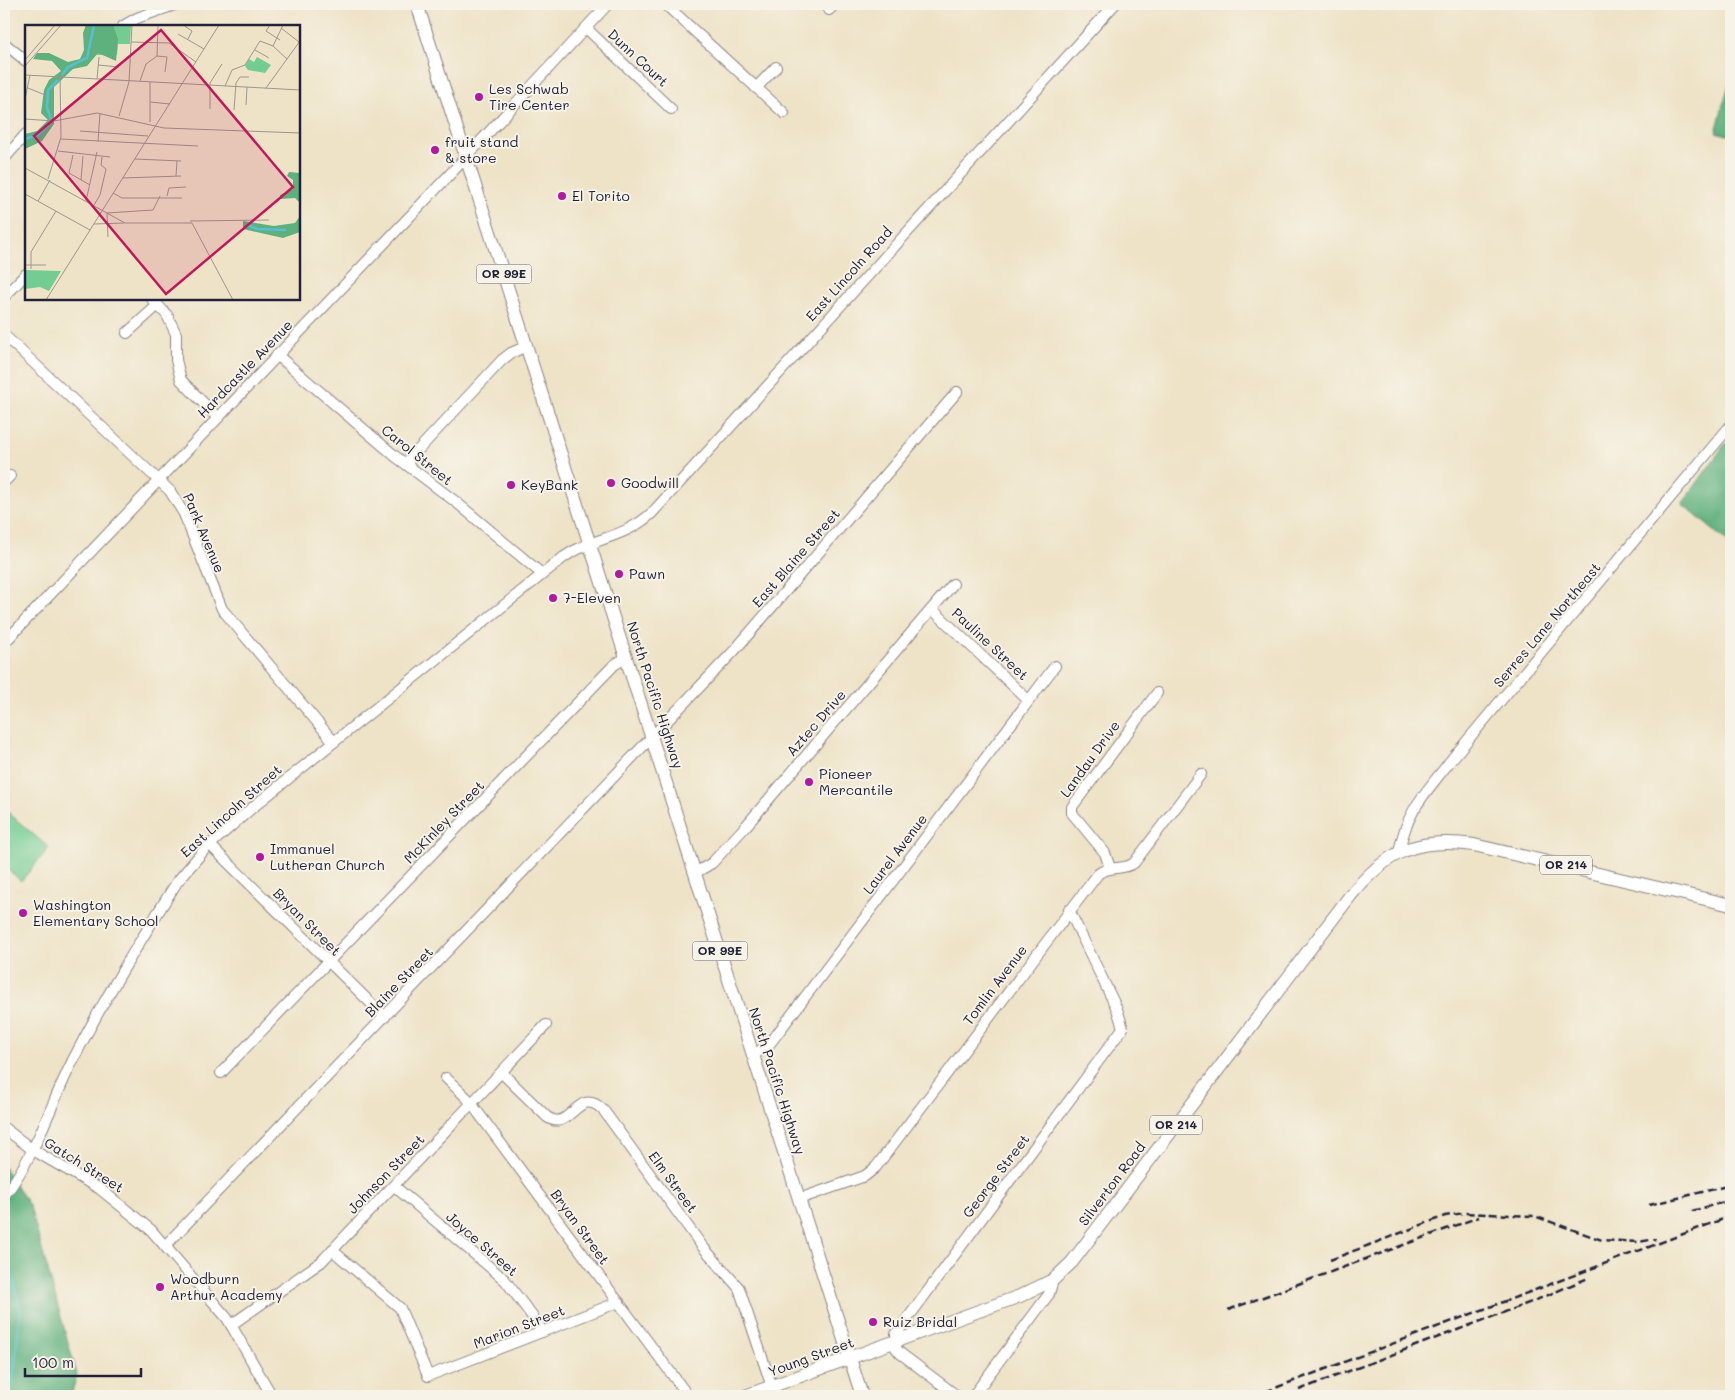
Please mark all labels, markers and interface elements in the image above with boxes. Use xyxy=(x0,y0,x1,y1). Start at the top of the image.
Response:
inset map xyxy=(25,25,300,300)
street label: Dunn Court xyxy=(604,25,673,91)
place label: Les Schwab Tire Center xyxy=(489,79,570,114)
marker: Les Schwab Tire Center xyxy=(473,91,485,103)
place label: fruit stand & store xyxy=(445,132,518,167)
marker: fruit stand & store xyxy=(429,144,441,156)
place label: El Torito xyxy=(572,186,630,205)
marker: El Torito xyxy=(556,190,568,202)
street label: East Lincoln Road xyxy=(801,222,896,325)
road number: OR 99E xyxy=(476,264,532,284)
street label: Hardcastle Avenue xyxy=(193,315,297,422)
street label: Carol Street xyxy=(378,420,457,489)
place label: Goodwill xyxy=(621,473,679,492)
place label: KeyBank xyxy=(521,475,578,494)
marker: Goodwill xyxy=(605,477,617,489)
marker: KeyBank xyxy=(505,479,517,491)
street label: Park Avenue xyxy=(179,490,230,575)
street label: East Blaine Street xyxy=(747,504,844,611)
street label: Serres Lane Northeast xyxy=(1489,558,1605,691)
place label: Pawn xyxy=(629,564,665,583)
marker: Pawn xyxy=(613,568,625,580)
place label: 7-Eleven xyxy=(563,588,621,607)
marker: 7-Eleven xyxy=(547,592,559,604)
street label: Pauline Street xyxy=(948,603,1033,684)
street label: North Pacific Highway xyxy=(623,619,688,771)
street label: Aztec Drive xyxy=(782,685,850,760)
street label: Landau Drive xyxy=(1055,716,1124,801)
street label: East Lincoln Street xyxy=(176,760,285,861)
place label: Pioneer Mercantile xyxy=(819,764,893,799)
street label: McKinley Street xyxy=(399,776,488,867)
marker: Pioneer Mercantile xyxy=(803,776,815,788)
street label: Laurel Avenue xyxy=(858,810,931,898)
place label: Immanuel Lutheran Church xyxy=(270,839,385,874)
marker: Immanuel Lutheran Church xyxy=(254,851,266,863)
road number: OR 214 xyxy=(1540,856,1592,874)
street label: Bryan Street xyxy=(269,884,345,960)
place label: Washington Elementary School xyxy=(33,895,159,930)
marker: Washington Elementary School xyxy=(17,907,29,919)
road number: OR 99E xyxy=(692,941,748,960)
street label: Tomlin Avenue xyxy=(958,941,1031,1029)
street label: Blaine Street xyxy=(360,942,437,1021)
street label: North Pacific Highway xyxy=(745,1005,810,1157)
road number: OR 214 xyxy=(1150,1116,1202,1134)
street label: Johnson Street xyxy=(343,1130,428,1217)
street label: George Street xyxy=(958,1130,1033,1221)
street label: Gatch Street xyxy=(41,1133,128,1197)
street label: Silverton Road xyxy=(1074,1138,1149,1229)
street label: Elm Street xyxy=(645,1147,702,1216)
street label: Bryan Street xyxy=(547,1185,614,1268)
street label: Joyce Street xyxy=(442,1207,522,1280)
place label: Woodburn Arthur Academy xyxy=(170,1269,283,1304)
marker: Woodburn Arthur Academy xyxy=(154,1281,166,1293)
street label: Marion Street xyxy=(470,1300,567,1353)
place label: Ruiz Bridal xyxy=(883,1312,957,1331)
marker: Ruiz Bridal xyxy=(867,1316,879,1328)
street label: Young Street xyxy=(765,1332,856,1381)
scale bar xyxy=(25,1345,141,1377)
text: 100 m xyxy=(32,1352,74,1372)

